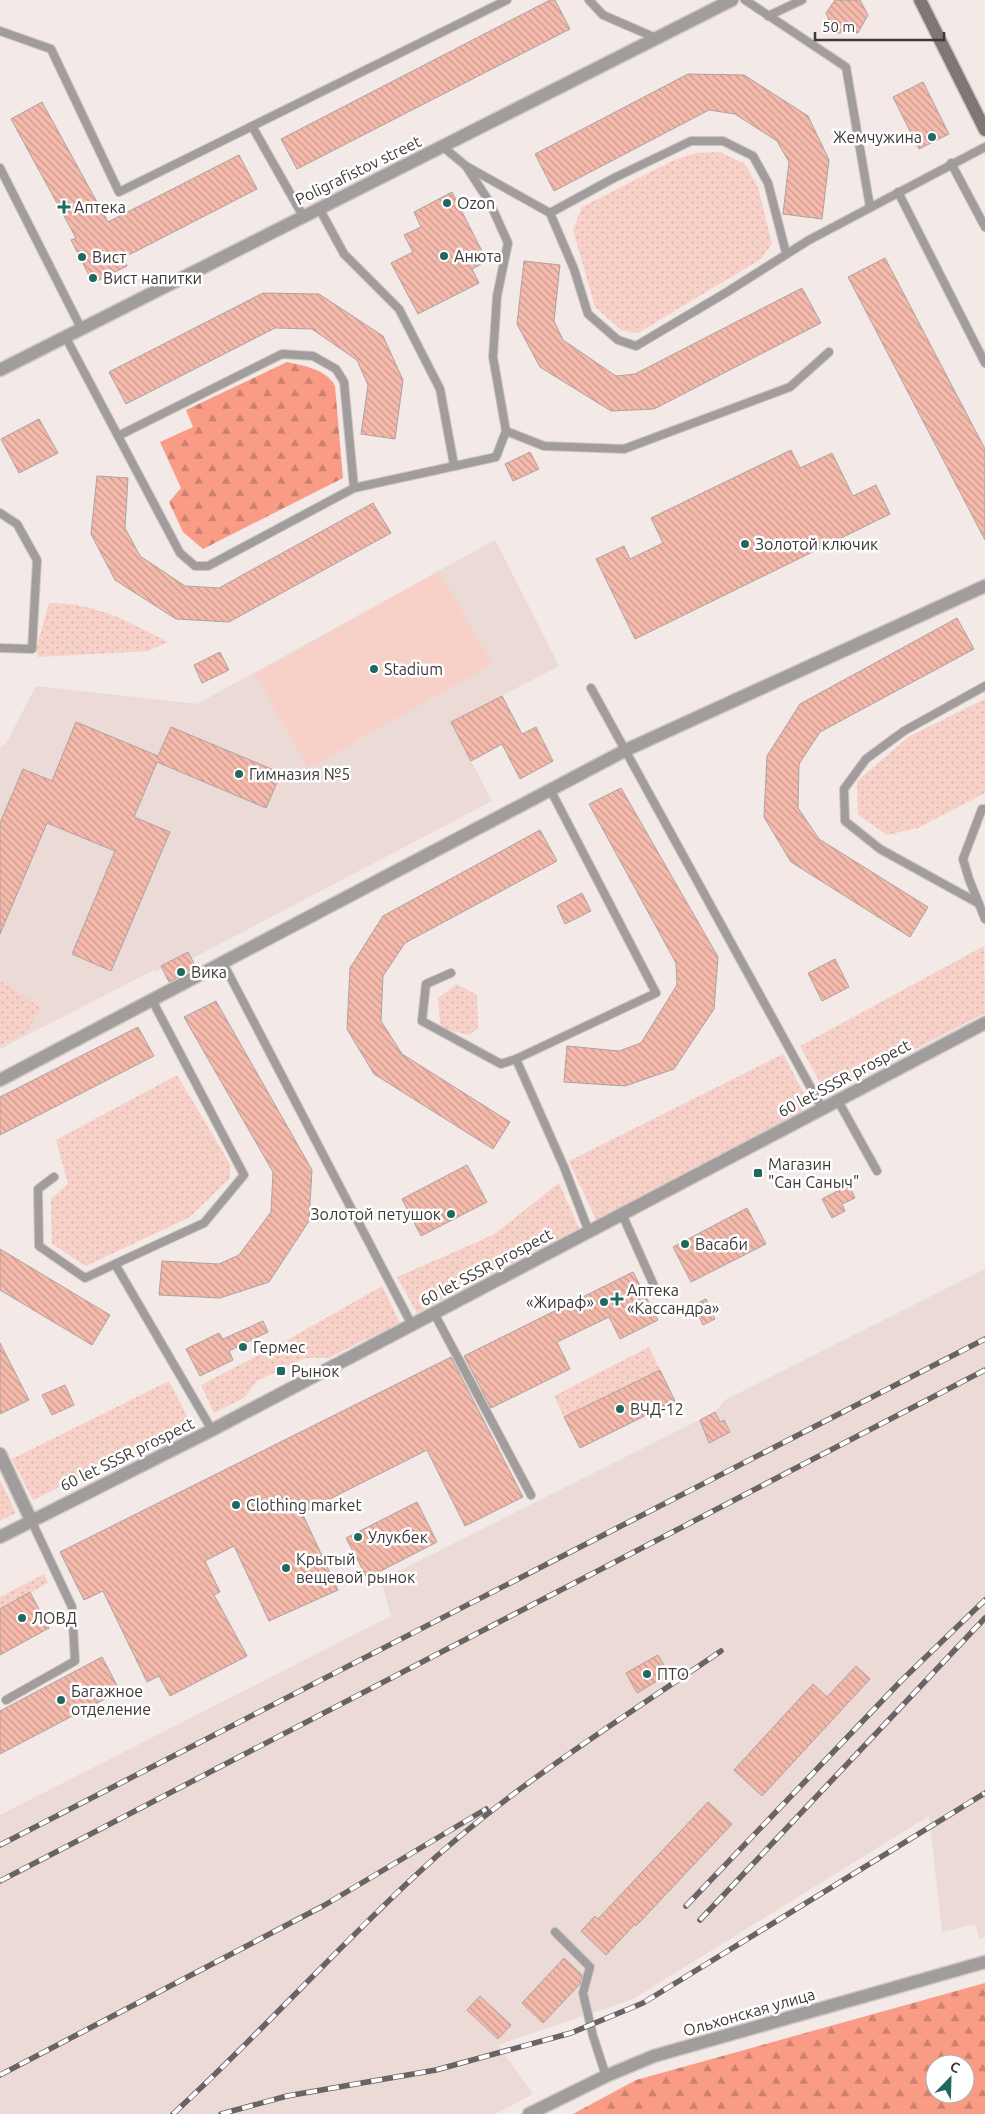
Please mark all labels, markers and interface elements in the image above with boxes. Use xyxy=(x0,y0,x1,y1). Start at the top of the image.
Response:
scale bar xyxy=(815,10,944,42)
text: 50 m xyxy=(822,18,855,35)
place label: Жемчужина xyxy=(833,128,922,146)
street label: Poligrafistov street xyxy=(292,131,424,208)
marker: Жемчужина xyxy=(926,131,938,143)
place label: Ozon xyxy=(457,194,495,212)
marker: Ozon xyxy=(441,197,453,209)
place label: Аптека xyxy=(74,198,126,216)
marker: Аптека xyxy=(58,201,70,213)
place label: Анюта xyxy=(454,247,502,265)
place label: Вист xyxy=(92,248,126,266)
marker: Анюта xyxy=(438,250,450,262)
marker: Вист xyxy=(76,251,88,263)
place label: Вист напитки xyxy=(103,269,202,287)
marker: Вист напитки xyxy=(87,272,99,284)
place label: Золотой ключик xyxy=(755,535,878,553)
marker: Золотой ключик xyxy=(739,538,751,550)
place label: Stadium xyxy=(384,660,443,678)
marker: Stadium xyxy=(368,663,380,675)
place label: Гимназия №5 xyxy=(249,765,350,783)
marker: Гимназия №5 xyxy=(233,768,245,780)
place label: Вика xyxy=(191,963,227,981)
marker: Вика xyxy=(175,966,187,978)
street label: 60 let SSSR prospect xyxy=(775,1035,914,1120)
place label: Магазин "Сан Саныч" xyxy=(768,1155,859,1191)
marker: Магазин "Сан Саныч" xyxy=(752,1167,764,1179)
place label: Золотой петушок xyxy=(311,1205,441,1223)
marker: Золотой петушок xyxy=(445,1208,457,1220)
street label: 60 let SSSR prospect xyxy=(417,1224,556,1309)
place label: Васаби xyxy=(695,1235,748,1253)
marker: Васаби xyxy=(679,1238,691,1250)
place label: Аптека «Кассандра» xyxy=(627,1281,719,1317)
place label: «Жираф» xyxy=(526,1293,594,1311)
marker: Аптека «Кассандра» xyxy=(611,1293,623,1305)
marker: «Жираф» xyxy=(598,1296,610,1308)
place label: Гермес xyxy=(253,1338,306,1356)
marker: Гермес xyxy=(237,1341,249,1353)
place label: Рынок xyxy=(291,1362,339,1380)
marker: Рынок xyxy=(275,1365,287,1377)
place label: ВЧД-12 xyxy=(630,1400,684,1418)
marker: ВЧД-12 xyxy=(614,1403,626,1415)
street label: 60 let SSSR prospect xyxy=(57,1413,198,1494)
place label: Сlothing market xyxy=(246,1496,362,1514)
marker: Сlothing market xyxy=(230,1499,242,1511)
place label: Улукбек xyxy=(368,1528,428,1546)
marker: Улукбек xyxy=(352,1531,364,1543)
place label: Крытый вещевой рынок xyxy=(296,1550,415,1586)
marker: Крытый вещевой рынок xyxy=(280,1562,292,1574)
place label: ЛОВД xyxy=(32,1609,77,1627)
marker: ЛОВД xyxy=(16,1612,28,1624)
place label: ПТО xyxy=(657,1665,689,1683)
marker: ПТО xyxy=(641,1668,653,1680)
place label: Багажное отделение xyxy=(71,1682,151,1718)
marker: Багажное отделение xyxy=(55,1694,67,1706)
street label: Ольхонская улица xyxy=(681,1985,817,2039)
north arrow xyxy=(925,2054,975,2104)
text: С xyxy=(948,2058,962,2076)

